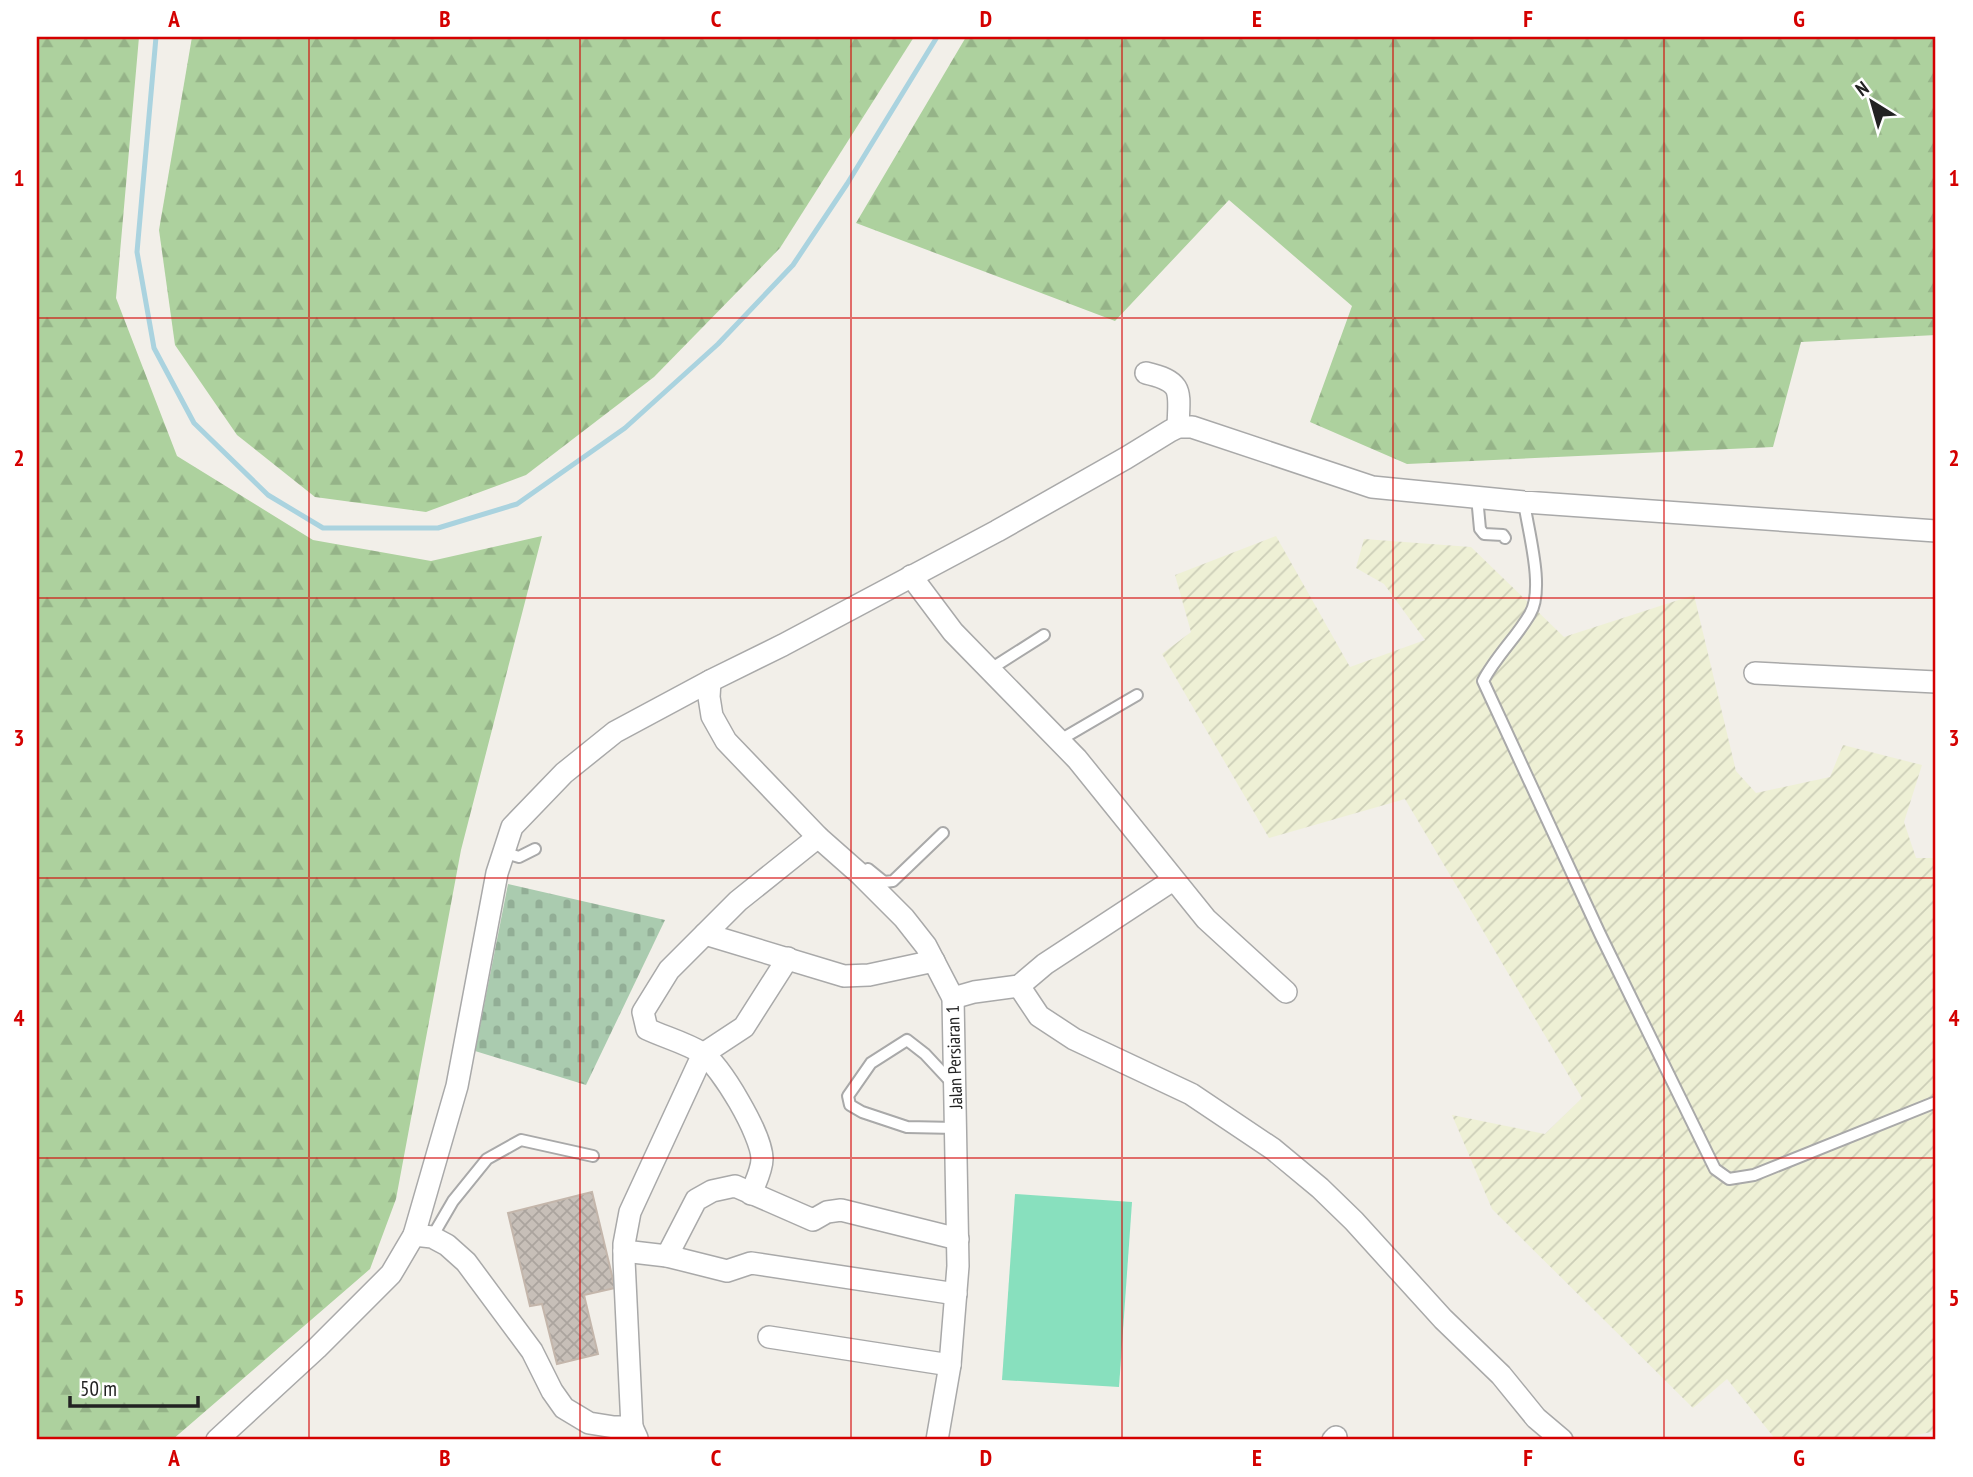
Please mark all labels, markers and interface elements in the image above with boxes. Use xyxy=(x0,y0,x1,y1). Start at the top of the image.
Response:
text: A xyxy=(167,4,180,33)
text: B xyxy=(439,4,451,33)
text: C xyxy=(711,4,722,33)
text: D xyxy=(980,4,992,33)
text: E xyxy=(1252,4,1262,33)
text: F xyxy=(1523,4,1533,33)
text: G xyxy=(1793,4,1805,33)
north arrow xyxy=(1836,66,1906,136)
text: N xyxy=(1850,76,1873,101)
text: 1 xyxy=(14,163,25,192)
text: 1 xyxy=(1949,163,1960,192)
text: 2 xyxy=(14,443,25,472)
text: 2 xyxy=(1949,443,1960,472)
text: 3 xyxy=(14,723,25,752)
text: 3 xyxy=(1949,723,1960,752)
text: 4 xyxy=(14,1003,25,1032)
text: 4 xyxy=(1949,1003,1960,1032)
street label: Jalan Persiaran 1 xyxy=(941,1005,967,1110)
text: 5 xyxy=(14,1283,25,1312)
text: 5 xyxy=(1949,1283,1960,1312)
scale bar xyxy=(70,1365,198,1409)
text: 50 m xyxy=(80,1375,117,1402)
text: A xyxy=(167,1443,180,1472)
text: B xyxy=(439,1443,451,1472)
text: C xyxy=(711,1443,722,1472)
text: D xyxy=(980,1443,992,1472)
text: E xyxy=(1252,1443,1262,1472)
text: F xyxy=(1523,1443,1533,1472)
text: G xyxy=(1793,1443,1805,1472)

